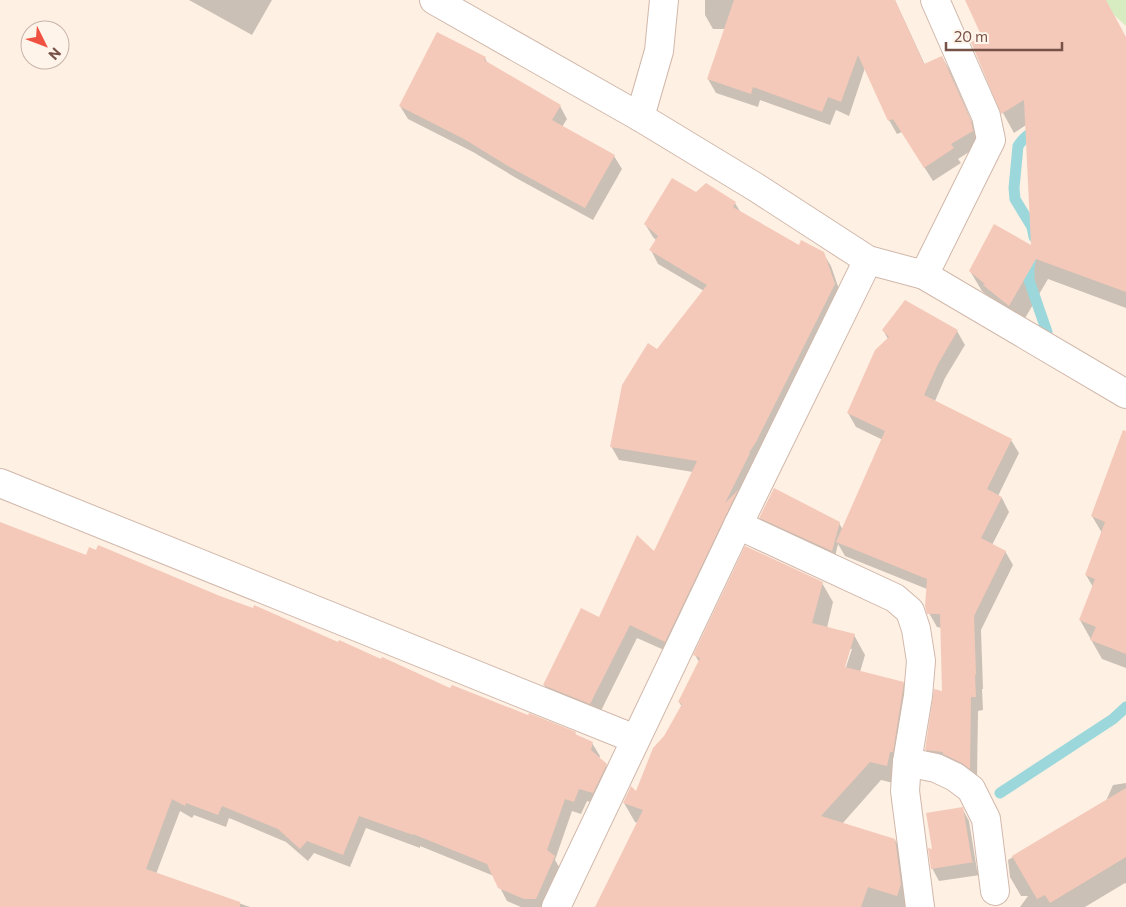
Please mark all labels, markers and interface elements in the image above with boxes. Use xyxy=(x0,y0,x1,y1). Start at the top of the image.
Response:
north arrow xyxy=(20,20,70,70)
scale bar xyxy=(946,20,1062,52)
text: 20 m xyxy=(954,27,988,45)
text: N xyxy=(45,44,65,64)

